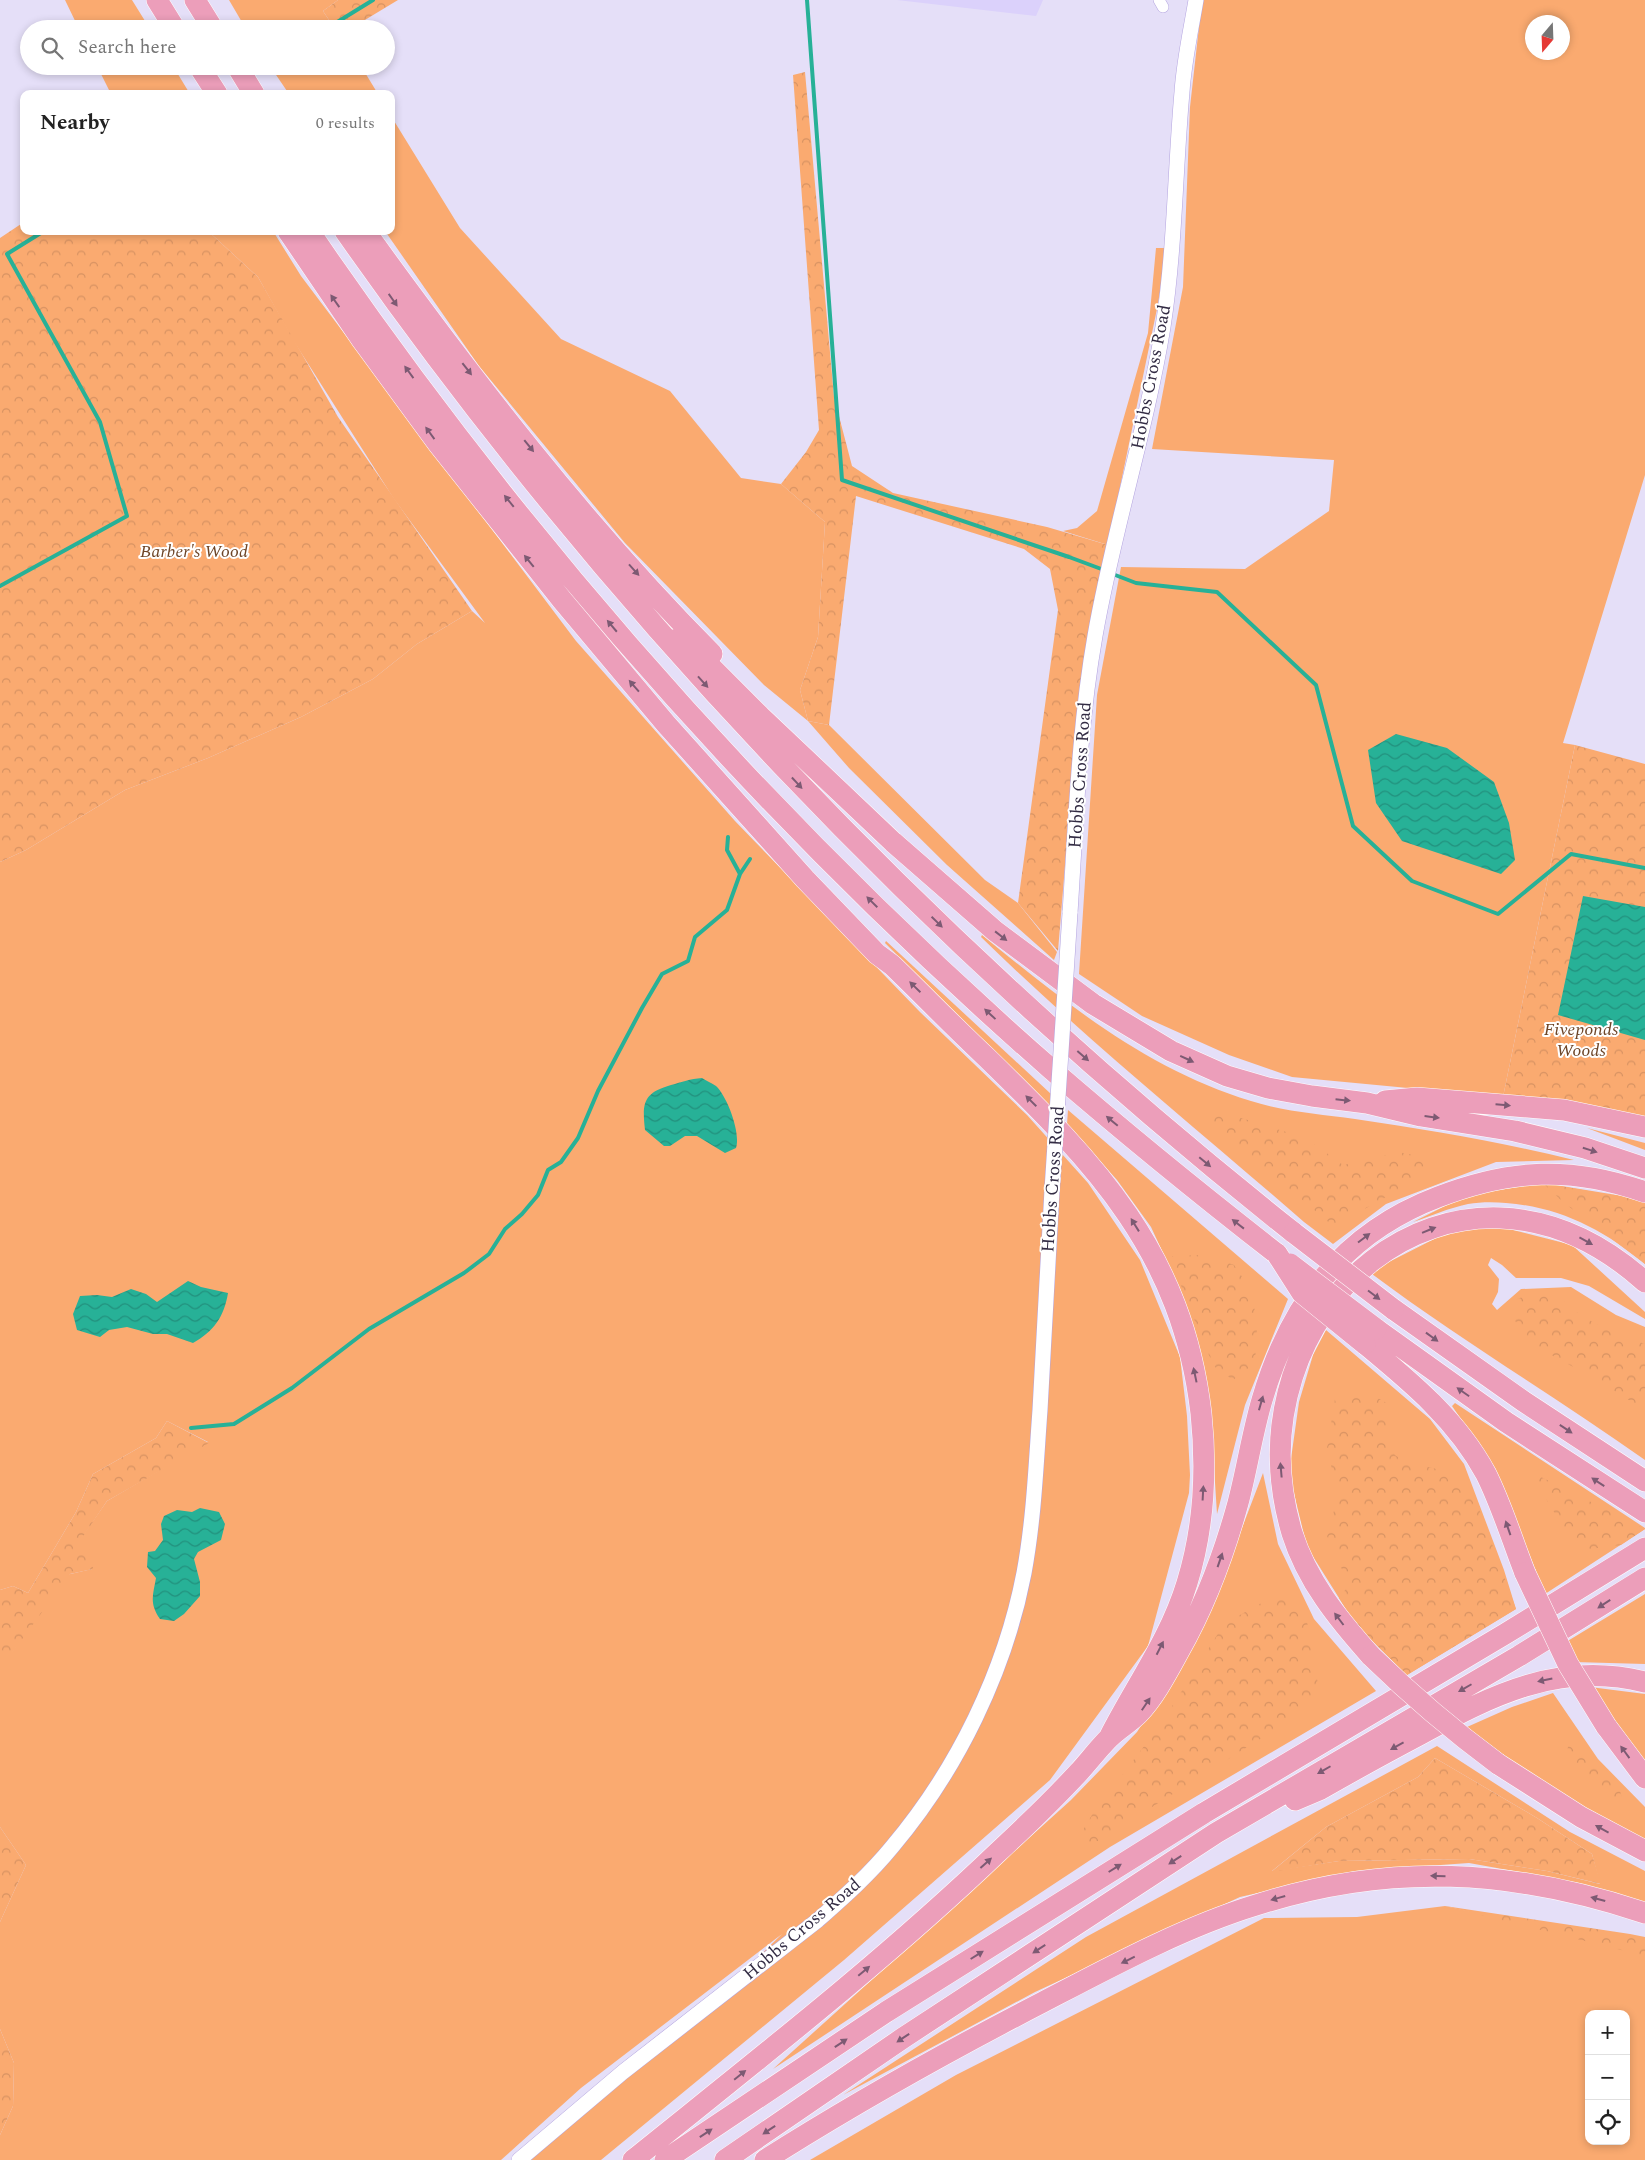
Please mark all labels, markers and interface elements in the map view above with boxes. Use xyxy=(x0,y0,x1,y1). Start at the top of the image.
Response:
north arrow xyxy=(1525,15,1570,60)
search box xyxy=(20,20,395,75)
text: Search here xyxy=(78,33,177,62)
icon: search xyxy=(38,34,66,62)
text: Nearby xyxy=(40,107,110,139)
text: 0 results xyxy=(316,111,375,135)
one-way arrow xyxy=(388,293,398,307)
one-way arrow xyxy=(330,294,340,307)
street label: Hobbs Cross Road xyxy=(1124,302,1178,452)
one-way arrow xyxy=(462,362,473,375)
one-way arrow xyxy=(404,365,414,379)
one-way arrow xyxy=(424,427,435,440)
one-way arrow xyxy=(523,439,534,452)
one-way arrow xyxy=(503,494,514,507)
park label: Barber's Wood xyxy=(140,538,248,565)
one-way arrow xyxy=(524,555,535,568)
one-way arrow xyxy=(629,563,640,576)
one-way arrow xyxy=(607,619,618,632)
one-way arrow xyxy=(698,676,709,689)
one-way arrow xyxy=(628,679,639,692)
street label: Hobbs Cross Road xyxy=(1061,701,1099,849)
one-way arrow xyxy=(791,777,803,789)
one-way arrow xyxy=(866,896,878,908)
one-way arrow xyxy=(931,916,943,928)
one-way arrow xyxy=(994,930,1007,941)
one-way arrow xyxy=(909,981,921,993)
one-way arrow xyxy=(985,1008,997,1020)
park label: Fiveponds Woods xyxy=(1544,1016,1619,1064)
one-way arrow xyxy=(1076,1050,1089,1061)
one-way arrow xyxy=(1180,1055,1194,1063)
one-way arrow xyxy=(1025,1095,1037,1107)
one-way arrow xyxy=(1336,1096,1352,1104)
one-way arrow xyxy=(1495,1101,1511,1109)
street label: Hobbs Cross Road xyxy=(1034,1105,1072,1253)
one-way arrow xyxy=(1424,1113,1440,1121)
one-way arrow xyxy=(1106,1116,1119,1127)
one-way arrow xyxy=(1583,1147,1598,1155)
one-way arrow xyxy=(1199,1156,1211,1168)
one-way arrow xyxy=(1131,1218,1140,1232)
one-way arrow xyxy=(1232,1218,1245,1229)
one-way arrow xyxy=(1422,1226,1437,1234)
one-way arrow xyxy=(1357,1233,1370,1244)
one-way arrow xyxy=(1578,1237,1593,1245)
one-way arrow xyxy=(1367,1289,1380,1300)
one-way arrow xyxy=(1425,1332,1438,1343)
one-way arrow xyxy=(1190,1367,1198,1383)
one-way arrow xyxy=(1456,1387,1470,1397)
one-way arrow xyxy=(1258,1395,1266,1410)
one-way arrow xyxy=(1559,1425,1573,1434)
one-way arrow xyxy=(1277,1462,1285,1478)
one-way arrow xyxy=(1592,1478,1605,1487)
one-way arrow xyxy=(1199,1485,1207,1501)
one-way arrow xyxy=(1504,1520,1511,1535)
one-way arrow xyxy=(1217,1552,1224,1567)
one-way arrow xyxy=(1597,1599,1611,1609)
one-way arrow xyxy=(1334,1612,1344,1626)
one-way arrow xyxy=(1156,1641,1164,1656)
one-way arrow xyxy=(1537,1676,1552,1684)
one-way arrow xyxy=(1458,1683,1471,1692)
one-way arrow xyxy=(1141,1697,1151,1710)
one-way arrow xyxy=(1391,1742,1404,1751)
one-way arrow xyxy=(1620,1746,1630,1759)
one-way arrow xyxy=(1318,1765,1331,1774)
one-way arrow xyxy=(1595,1824,1609,1833)
one-way arrow xyxy=(1169,1855,1182,1865)
one-way arrow xyxy=(980,1857,992,1869)
one-way arrow xyxy=(1108,1864,1122,1873)
street label: Hobbs Cross Road xyxy=(737,1871,867,1987)
one-way arrow xyxy=(1430,1872,1446,1880)
one-way arrow xyxy=(1270,1895,1285,1903)
one-way arrow xyxy=(1591,1895,1606,1903)
one-way arrow xyxy=(1033,1944,1046,1954)
one-way arrow xyxy=(971,1950,984,1960)
one-way arrow xyxy=(1121,1956,1135,1964)
one-way arrow xyxy=(858,1965,871,1976)
map controls xyxy=(1585,2010,1630,2145)
button: + xyxy=(1585,2010,1630,2055)
one-way arrow xyxy=(897,2033,910,2043)
one-way arrow xyxy=(834,2038,847,2047)
button: − xyxy=(1585,2055,1630,2100)
one-way arrow xyxy=(733,2069,746,2080)
button: locate xyxy=(1585,2100,1630,2145)
one-way arrow xyxy=(762,2125,776,2135)
one-way arrow xyxy=(699,2128,712,2138)

